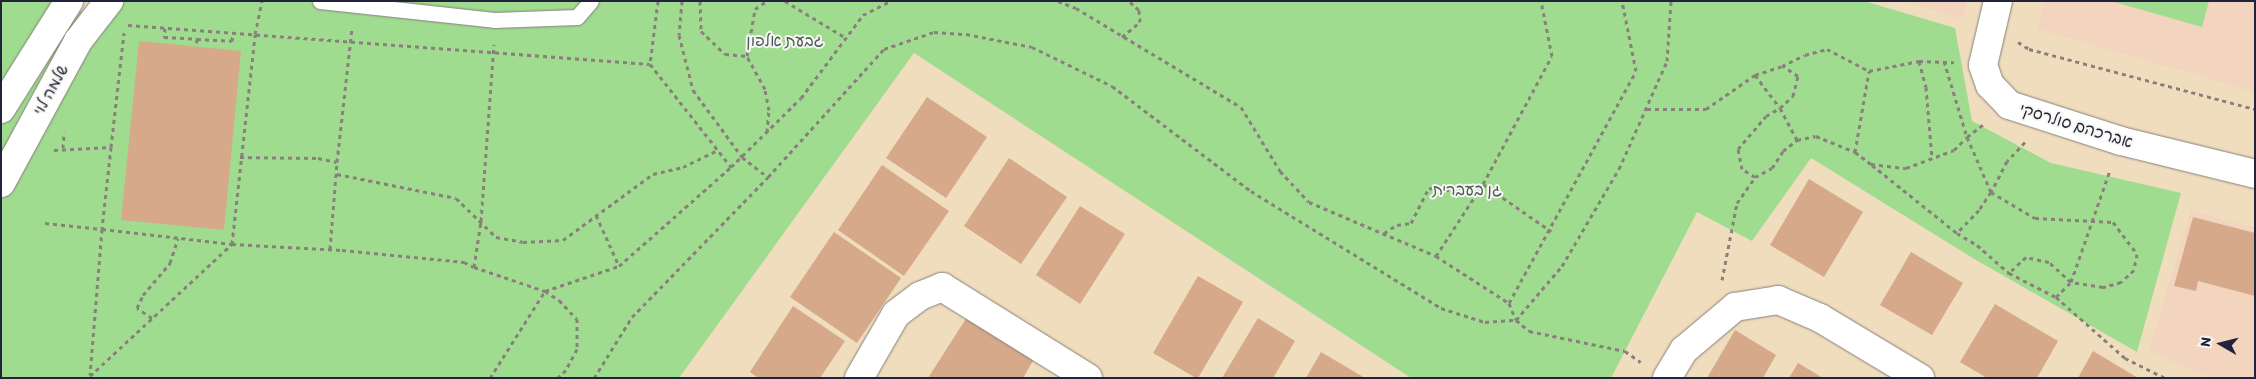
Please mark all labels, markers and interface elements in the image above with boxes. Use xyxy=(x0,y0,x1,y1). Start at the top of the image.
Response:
park label: גבעת אלפון xyxy=(746,31,824,51)
street label: שלמה לוי xyxy=(29,61,73,119)
street label: אברכהם סולרסקי xyxy=(2017,100,2135,152)
park label: גן בעברית xyxy=(1432,180,1502,200)
north arrow xyxy=(2196,319,2246,369)
text: N xyxy=(2197,336,2215,348)

